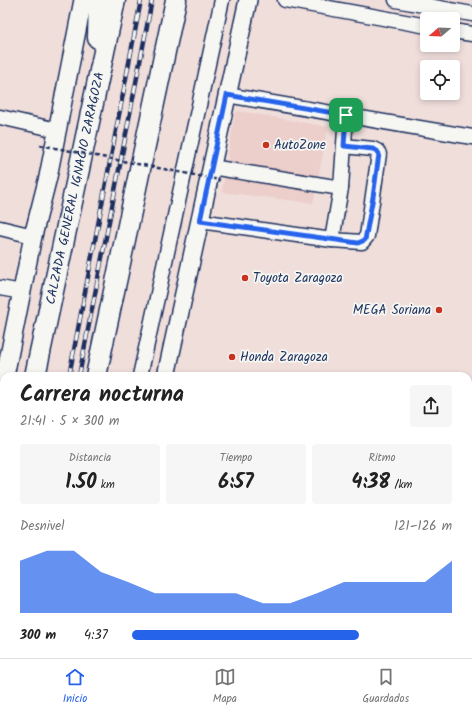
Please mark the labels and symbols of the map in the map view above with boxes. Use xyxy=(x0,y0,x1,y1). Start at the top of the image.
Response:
north arrow xyxy=(420,12,460,52)
street label: CALZADA GENERAL IGNACIO ZARAGOZA xyxy=(40,70,110,306)
pin xyxy=(329,98,363,132)
place label: AutoZone xyxy=(274,135,326,156)
marker: AutoZone xyxy=(261,140,271,150)
place label: Toyota Zaragoza xyxy=(253,268,343,289)
marker: Toyota Zaragoza xyxy=(240,273,250,283)
place label: MEGA Soriana xyxy=(353,300,431,321)
marker: MEGA Soriana xyxy=(434,305,444,315)
place label: Honda Zaragoza xyxy=(240,347,328,368)
marker: Honda Zaragoza xyxy=(227,352,237,362)

